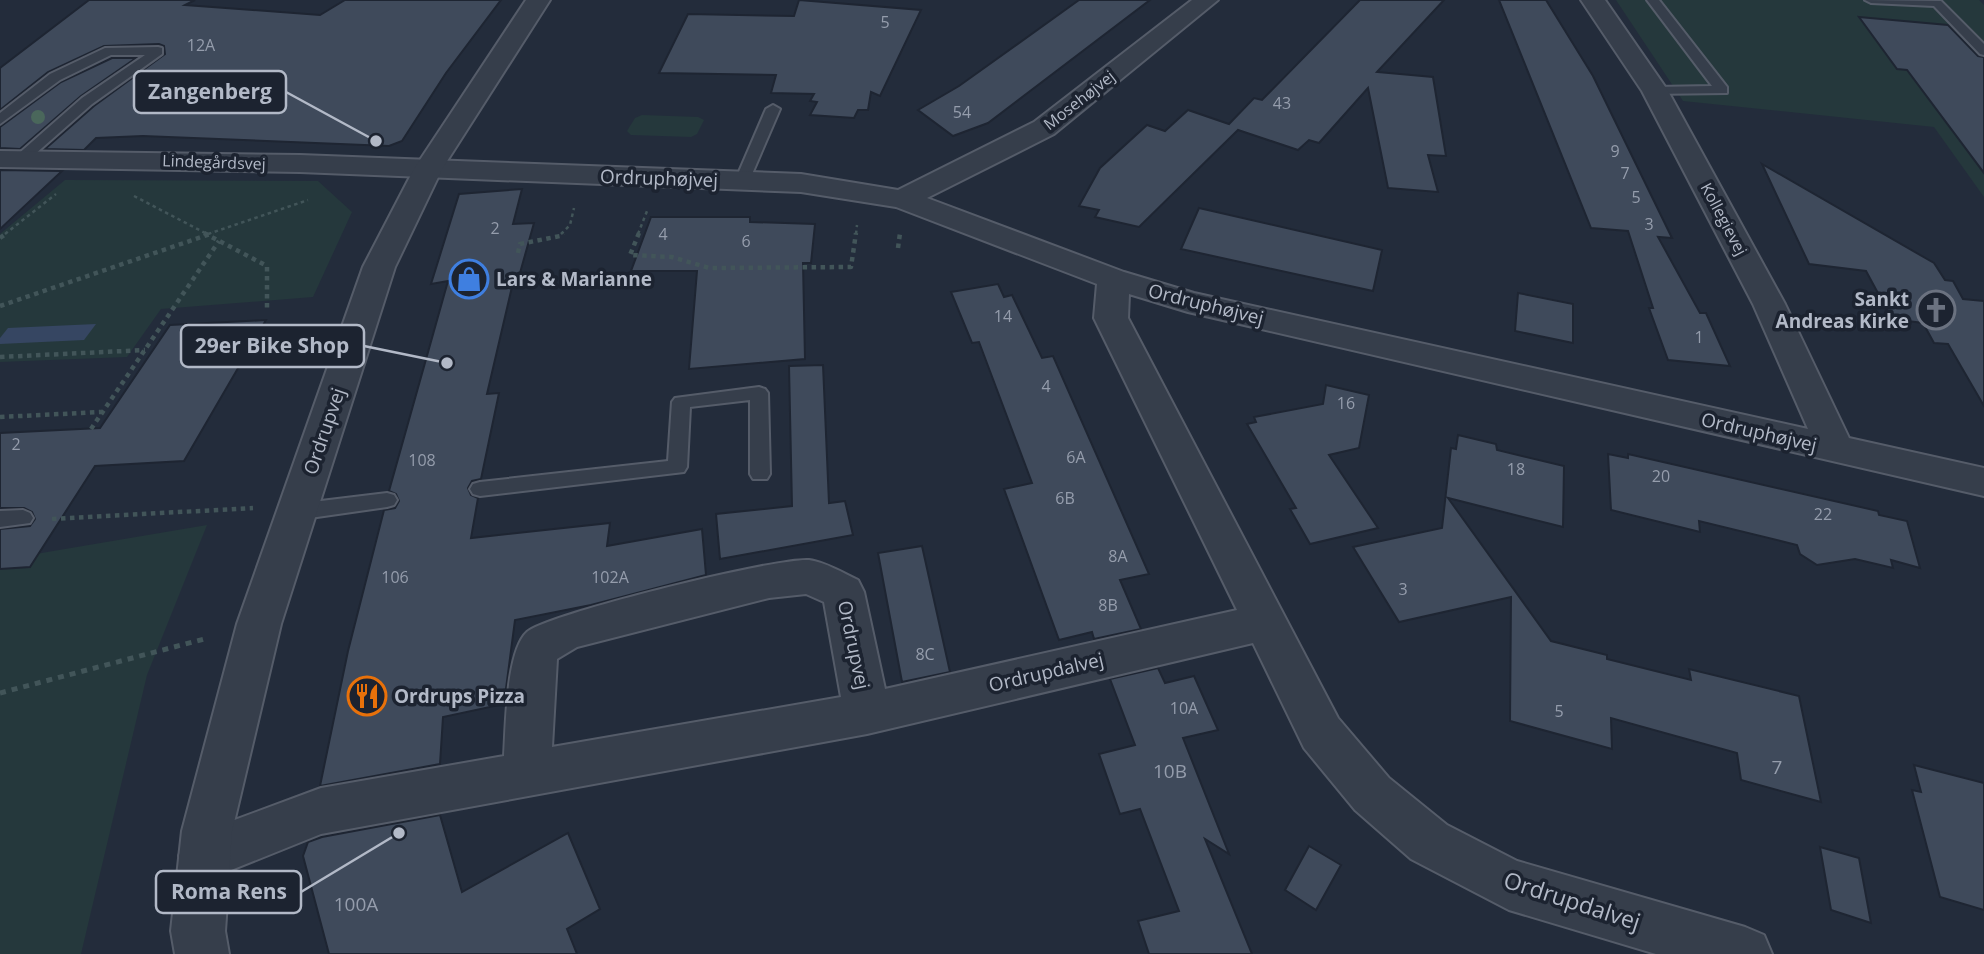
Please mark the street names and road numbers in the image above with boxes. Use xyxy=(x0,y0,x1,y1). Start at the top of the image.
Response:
street label: Mosehøjvej xyxy=(1039,65,1119,135)
street label: Lindegårdsvej xyxy=(162,149,266,175)
street label: Ordruphøjvej xyxy=(600,163,718,193)
street label: Kollegievej xyxy=(1696,179,1752,259)
street label: Ordruphøjvej xyxy=(1146,277,1266,331)
street label: Ordrupvej xyxy=(297,384,351,478)
street label: Ordruphøjvej xyxy=(1699,406,1819,458)
street label: Ordrupvej xyxy=(832,598,876,692)
street label: Ordrupdalvej xyxy=(986,646,1106,698)
street label: Ordrupdalvej xyxy=(1500,863,1645,937)

